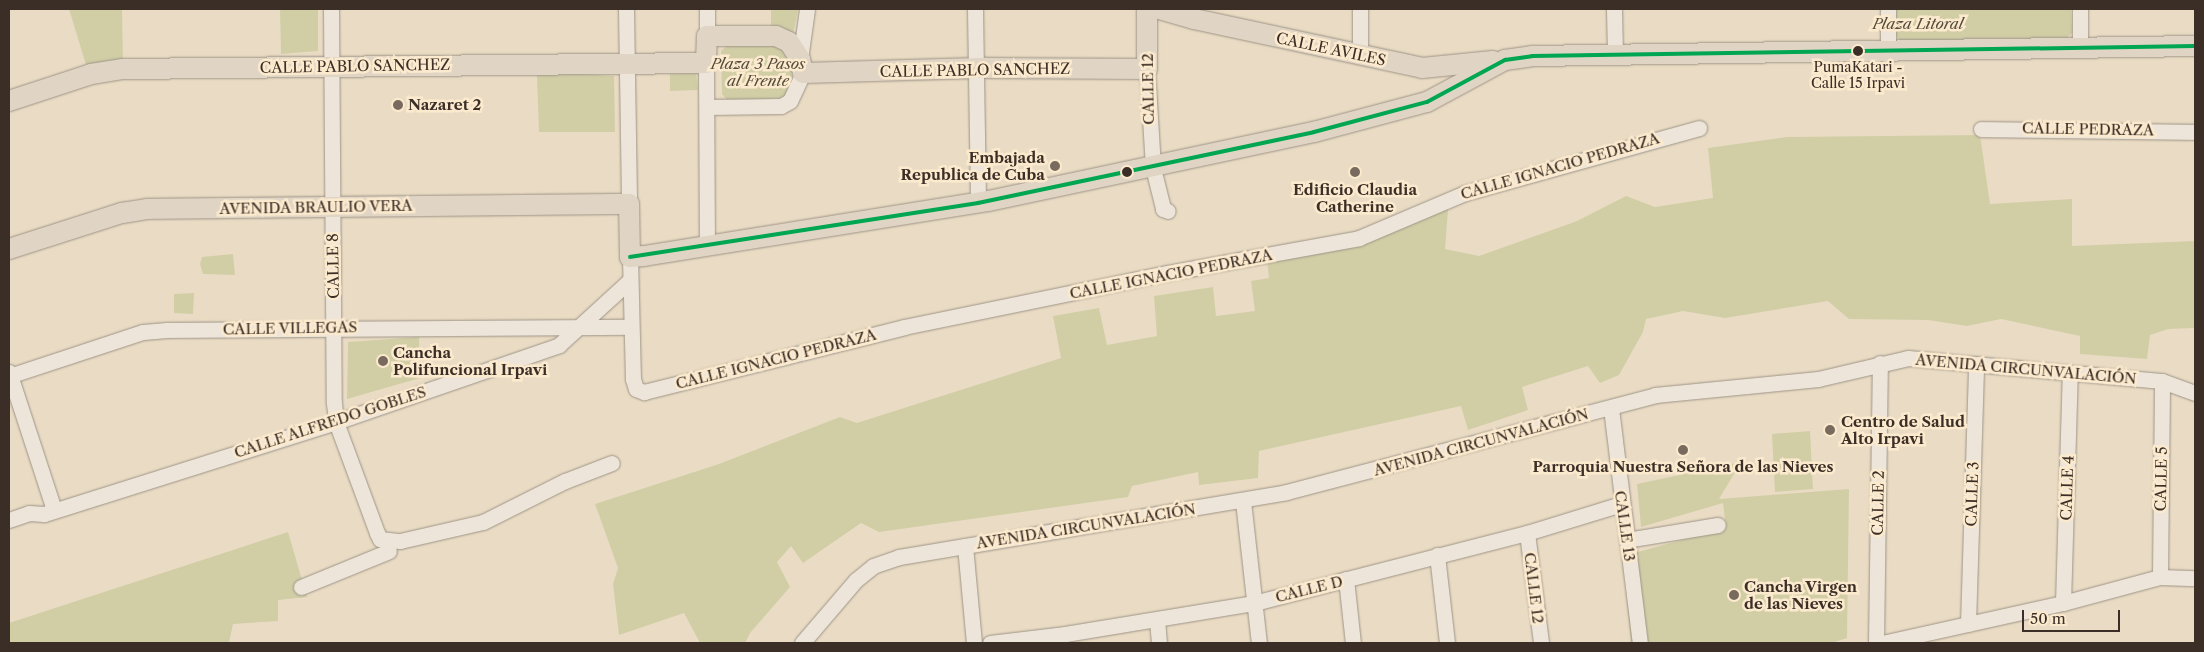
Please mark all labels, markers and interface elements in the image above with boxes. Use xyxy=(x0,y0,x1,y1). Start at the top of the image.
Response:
park label: Plaza Litoral xyxy=(1872,15,1964,33)
street label: CALLE AVILES xyxy=(1274,29,1388,69)
marker: PumaKatari - Calle 15 Irpavi xyxy=(1853,46,1863,56)
street label: CALLE 12 xyxy=(1138,53,1158,125)
park label: Plaza 3 Pasos al Frente xyxy=(711,54,805,89)
street label: CALLE PABLO SANCHEZ xyxy=(260,55,450,77)
street label: CALLE PABLO SANCHEZ xyxy=(880,59,1070,81)
place label: PumaKatari - Calle 15 Irpavi xyxy=(1811,59,1905,92)
place label: Nazaret 2 xyxy=(408,96,481,114)
marker: Nazaret 2 xyxy=(392,99,404,111)
street label: CALLE PEDRAZA xyxy=(2022,119,2154,139)
street label: CALLE IGNACIO PEDRAZA xyxy=(1458,129,1662,203)
place label: Embajada Republica de Cuba xyxy=(900,148,1045,183)
marker: Embajada Republica de Cuba xyxy=(1049,160,1061,172)
marker: Edificio Claudia Catherine xyxy=(1349,166,1361,178)
unlabelled marker xyxy=(1122,167,1132,177)
place label: Edificio Claudia Catherine xyxy=(1293,180,1417,215)
street label: AVENIDA BRAULIO VERA xyxy=(219,196,413,218)
street label: CALLE 8 xyxy=(323,233,343,299)
street label: CALLE IGNACIO PEDRAZA xyxy=(1068,245,1274,303)
street label: CALLE VILLEGAS xyxy=(222,318,358,338)
street label: CALLE IGNACIO PEDRAZA xyxy=(674,325,878,393)
place label: Cancha Polifuncional Irpavi xyxy=(393,343,547,378)
street label: AVENIDA CIRCUNVALACIÓN xyxy=(1914,350,2138,388)
marker: Cancha Polifuncional Irpavi xyxy=(377,355,389,367)
street label: CALLE ALFREDO GOBLES xyxy=(232,382,428,462)
street label: AVENIDA CIRCUNVALACIÓN xyxy=(1371,405,1591,479)
place label: Centro de Salud Alto Irpavi xyxy=(1841,412,1965,447)
marker: Centro de Salud Alto Irpavi xyxy=(1823,423,1837,437)
marker: Parroquia Nuestra Señora de las Nieves xyxy=(1677,444,1689,456)
street label: CALLE 5 xyxy=(2151,446,2171,512)
street label: CALLE 4 xyxy=(2057,455,2077,521)
place label: Parroquia Nuestra Señora de las Nieves xyxy=(1532,458,1834,476)
street label: CALLE 3 xyxy=(1962,461,1982,527)
street label: CALLE 2 xyxy=(1868,470,1888,536)
street label: CALLE 13 xyxy=(1611,489,1639,563)
street label: AVENIDA CIRCUNVALACIÓN xyxy=(975,500,1197,552)
street label: CALLE 12 xyxy=(1521,551,1547,625)
street label: CALLE D xyxy=(1273,572,1345,606)
place label: Cancha Virgen de las Nieves xyxy=(1744,577,1858,612)
marker: Cancha Virgen de las Nieves xyxy=(1728,589,1740,601)
scale bar xyxy=(2024,600,2122,632)
text: 50 m xyxy=(2030,609,2066,628)

